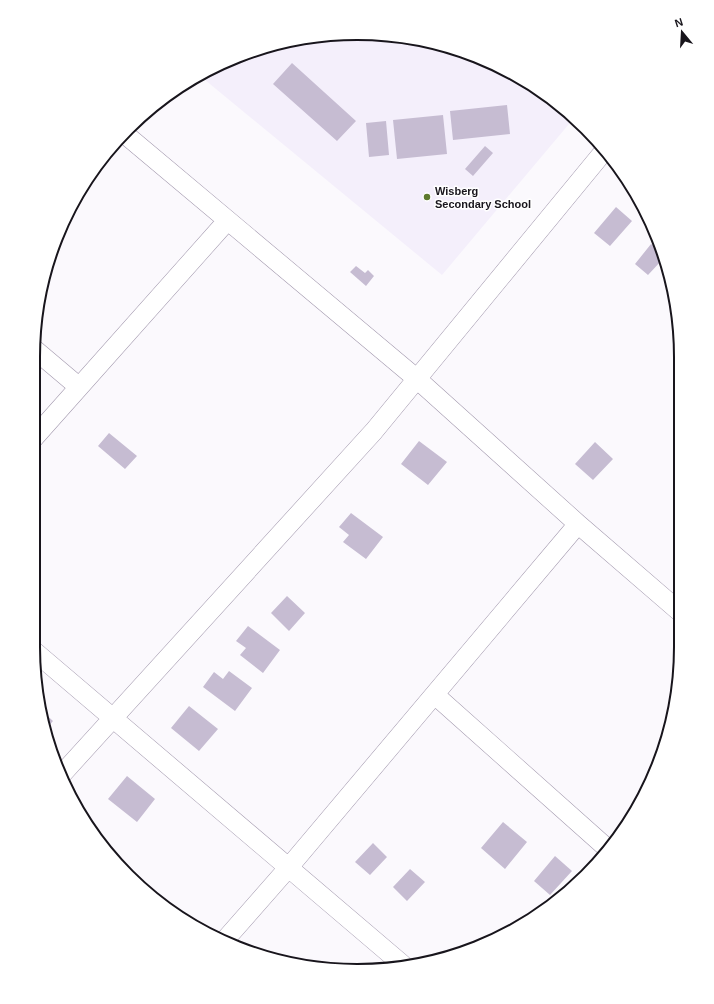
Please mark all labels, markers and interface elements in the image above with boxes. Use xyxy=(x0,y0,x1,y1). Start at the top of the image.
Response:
north arrow xyxy=(662,12,702,52)
text: N xyxy=(673,16,685,29)
place label: Wisberg Secondary School xyxy=(435,185,531,210)
marker: Wisberg Secondary School xyxy=(422,192,432,202)

